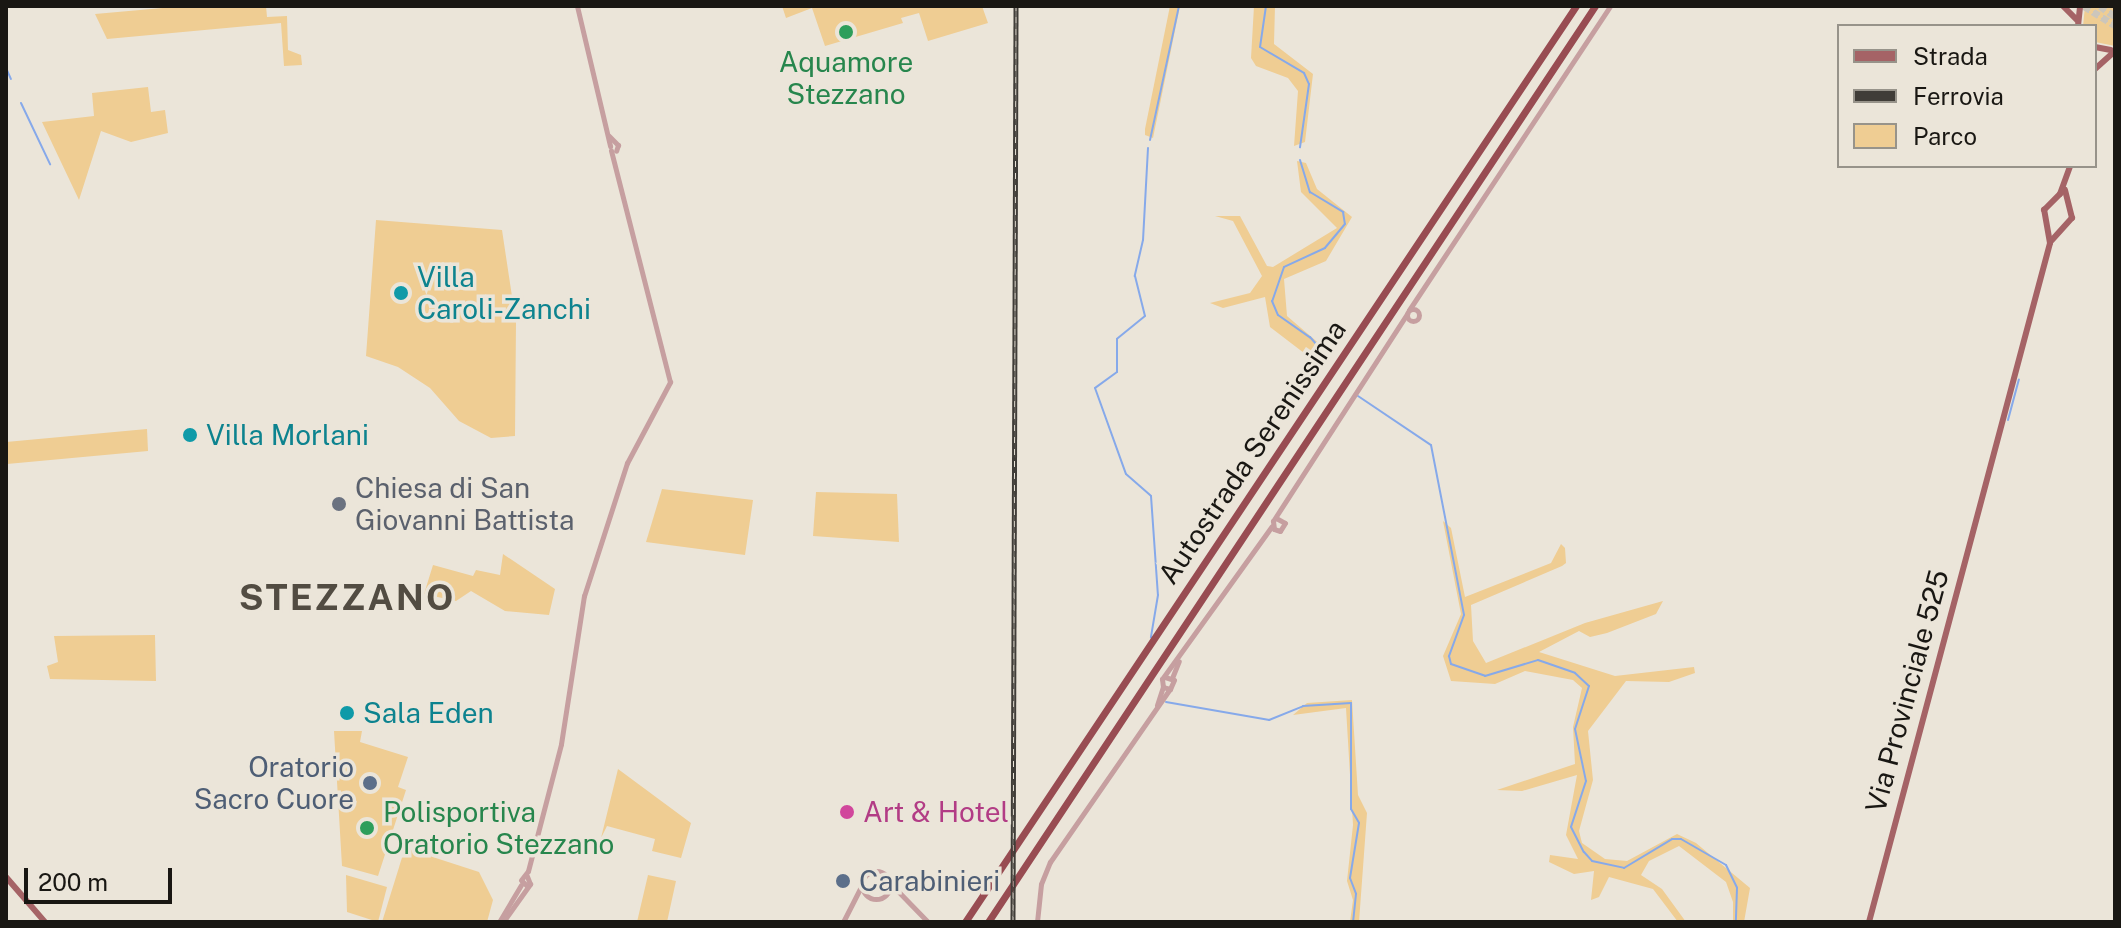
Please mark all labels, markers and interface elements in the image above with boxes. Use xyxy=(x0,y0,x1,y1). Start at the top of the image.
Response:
marker: Aquamore Stezzano xyxy=(837,23,855,41)
legend xyxy=(1837,24,2097,168)
text: Strada xyxy=(1913,42,1988,70)
place label: Aquamore Stezzano xyxy=(779,45,913,111)
text: Ferrovia xyxy=(1913,82,2004,110)
text: Parco xyxy=(1913,122,1977,150)
place label: Villa Caroli-Zanchi xyxy=(417,260,591,326)
marker: Villa Caroli-Zanchi xyxy=(392,284,410,302)
street label: Autostrada Serenissima xyxy=(1151,314,1353,590)
place label: Villa Morlani xyxy=(206,418,369,452)
marker: Villa Morlani xyxy=(181,426,199,444)
place label: Chiesa di San Giovanni Battista xyxy=(355,471,574,537)
marker: Chiesa di San Giovanni Battista xyxy=(330,495,348,513)
street label: Via Provinciale 525 xyxy=(1858,566,1956,816)
district label: STEZZANO xyxy=(239,576,455,620)
place label: Sala Eden xyxy=(363,696,494,730)
marker: Sala Eden xyxy=(338,704,356,722)
place label: Oratorio Sacro Cuore xyxy=(194,750,354,816)
marker: Oratorio Sacro Cuore xyxy=(361,774,379,792)
place label: Polisportiva Oratorio Stezzano xyxy=(383,795,615,861)
place label: Art & Hotel xyxy=(863,795,1009,829)
marker: Art & Hotel xyxy=(838,803,856,821)
marker: Polisportiva Oratorio Stezzano xyxy=(358,819,376,837)
scale bar xyxy=(28,852,176,902)
place label: Carabinieri xyxy=(859,864,1000,898)
text: 200 m xyxy=(38,868,108,896)
marker: Carabinieri xyxy=(834,872,852,890)

